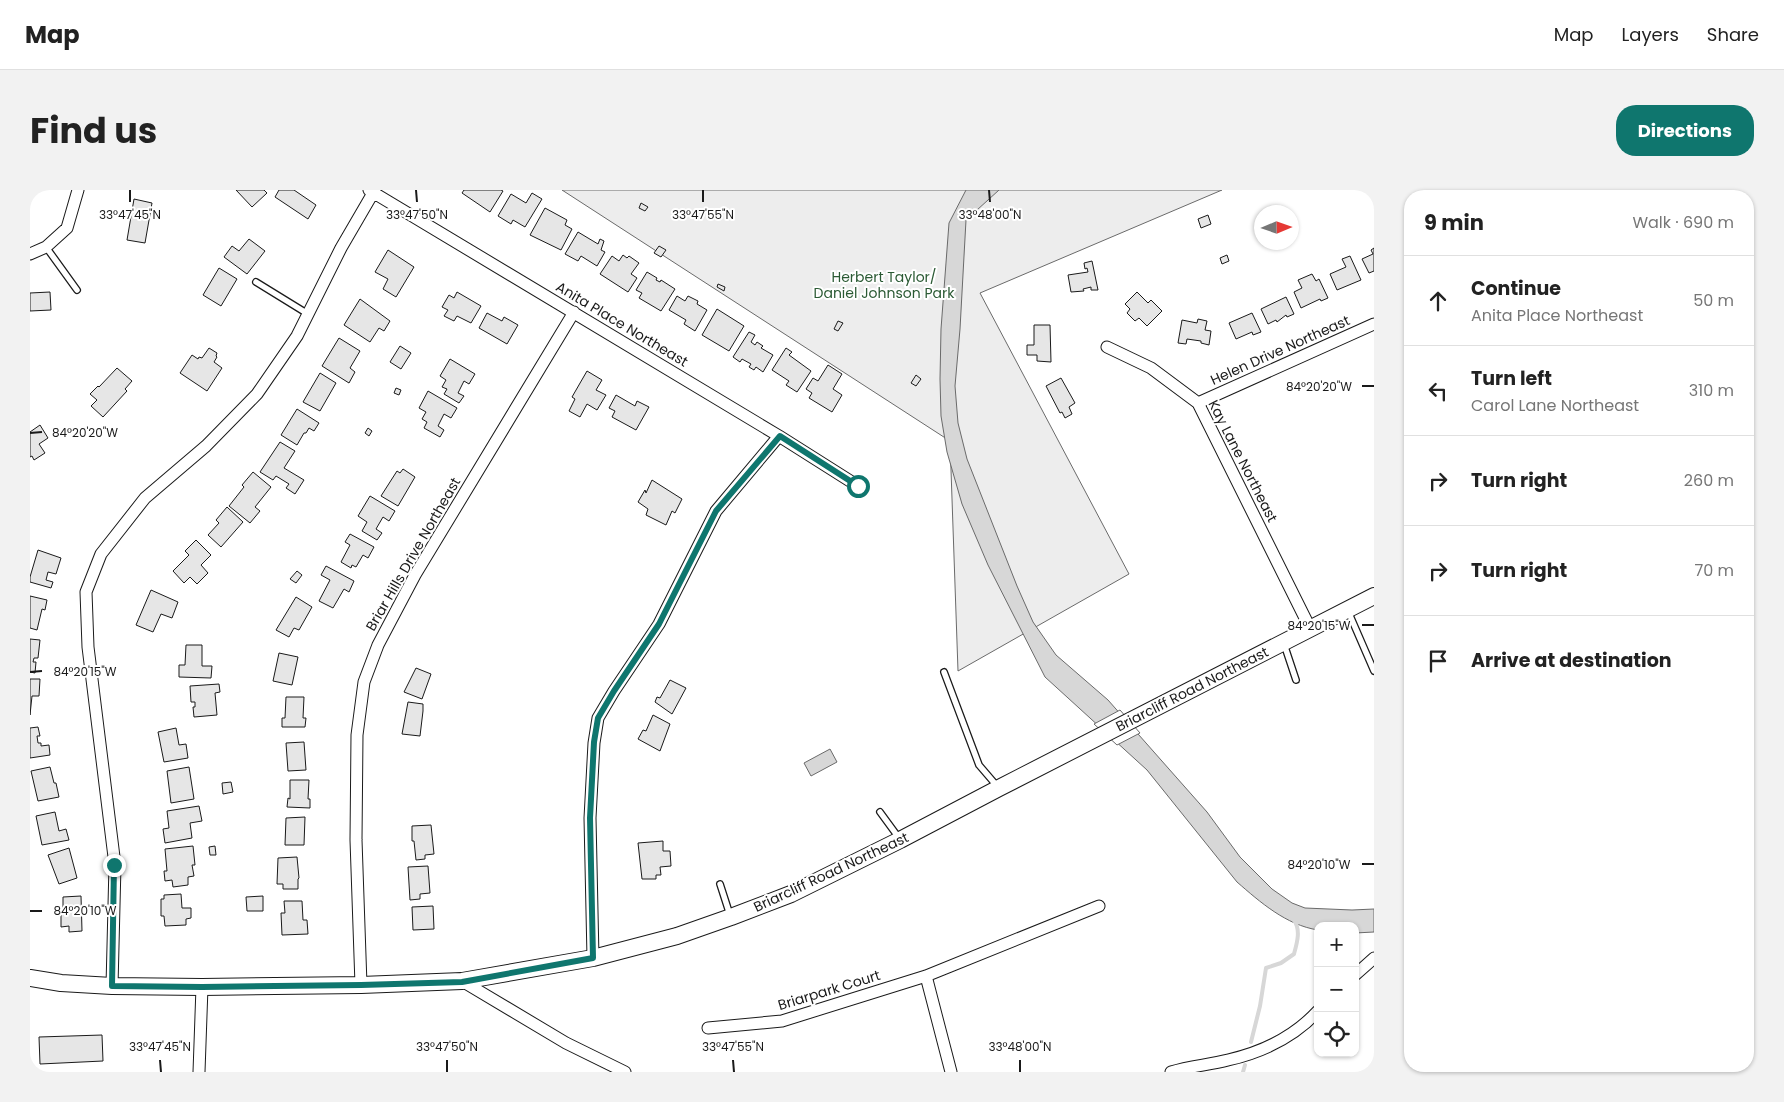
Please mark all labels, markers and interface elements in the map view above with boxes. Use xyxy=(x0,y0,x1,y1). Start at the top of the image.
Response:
text: Map xyxy=(25,18,80,51)
text: Map xyxy=(1554,22,1594,47)
text: Layers xyxy=(1622,22,1679,47)
text: Share xyxy=(1707,22,1759,47)
button: Directions xyxy=(1616,105,1754,156)
text: Find us xyxy=(30,106,157,155)
north arrow xyxy=(1254,205,1299,250)
text: 33°47'45"N xyxy=(99,206,161,223)
text: 33°47'50"N xyxy=(386,206,448,223)
text: 33°47'55"N xyxy=(672,206,734,223)
text: 33°48'00"N xyxy=(958,206,1022,223)
text: 9 min xyxy=(1424,208,1484,237)
text: Walk · 690 m xyxy=(1632,211,1734,234)
park label: Herbert Taylor/ Daniel Johnson Park xyxy=(814,267,955,303)
text: Continue xyxy=(1471,275,1561,302)
street label: Anita Place Northeast xyxy=(552,277,692,371)
icon: ahead xyxy=(1424,287,1452,315)
text: 50 m xyxy=(1693,289,1734,312)
text: Anita Place Northeast xyxy=(1471,304,1643,327)
street label: Helen Drive Northeast xyxy=(1207,310,1353,390)
text: Turn left xyxy=(1471,365,1552,392)
icon: left xyxy=(1424,377,1452,405)
text: 84°20'20"W xyxy=(1286,378,1352,395)
text: 310 m xyxy=(1689,379,1734,402)
text: Carol Lane Northeast xyxy=(1471,394,1639,417)
street label: Kay Lane Northeast xyxy=(1203,396,1283,526)
text: 84°20'20"W xyxy=(52,424,118,441)
icon: right xyxy=(1424,467,1452,495)
text: Turn right xyxy=(1471,467,1567,494)
text: 260 m xyxy=(1684,469,1734,492)
street label: Briar Hills Drive Northeast xyxy=(361,474,465,634)
route start xyxy=(847,475,870,498)
icon: right xyxy=(1424,557,1452,585)
text: Turn right xyxy=(1471,557,1567,584)
text: 70 m xyxy=(1694,559,1734,582)
text: 84°20'15"W xyxy=(1288,617,1351,634)
street label: Briarcliff Road Northeast xyxy=(1112,642,1272,736)
icon: arrive xyxy=(1424,647,1452,675)
text: Arrive at destination xyxy=(1471,647,1672,674)
text: 84°20'15"W xyxy=(54,663,117,680)
street label: Briarcliff Road Northeast xyxy=(750,827,912,917)
route end xyxy=(103,854,126,877)
text: 84°20'10"W xyxy=(1288,856,1351,873)
text: 84°20'10"W xyxy=(54,902,117,919)
map controls xyxy=(1314,922,1359,1057)
button: + xyxy=(1314,922,1359,967)
street label: Briarpark Court xyxy=(775,965,883,1015)
button: − xyxy=(1314,967,1359,1012)
button: locate xyxy=(1314,1012,1359,1057)
text: 33°47'45"N xyxy=(129,1038,191,1055)
text: 33°47'50"N xyxy=(416,1038,478,1055)
text: 33°47'55"N xyxy=(702,1038,764,1055)
text: 33°48'00"N xyxy=(988,1038,1052,1055)

